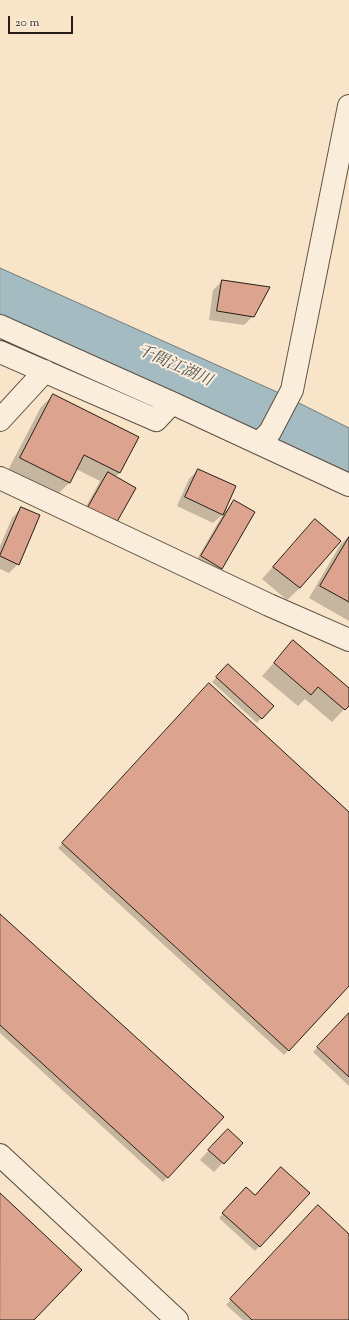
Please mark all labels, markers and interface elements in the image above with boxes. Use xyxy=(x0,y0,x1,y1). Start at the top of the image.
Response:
scale bar xyxy=(10,8,75,34)
text: 20 m xyxy=(15,14,39,32)
water label: 千間江湖川 xyxy=(134,342,214,392)

